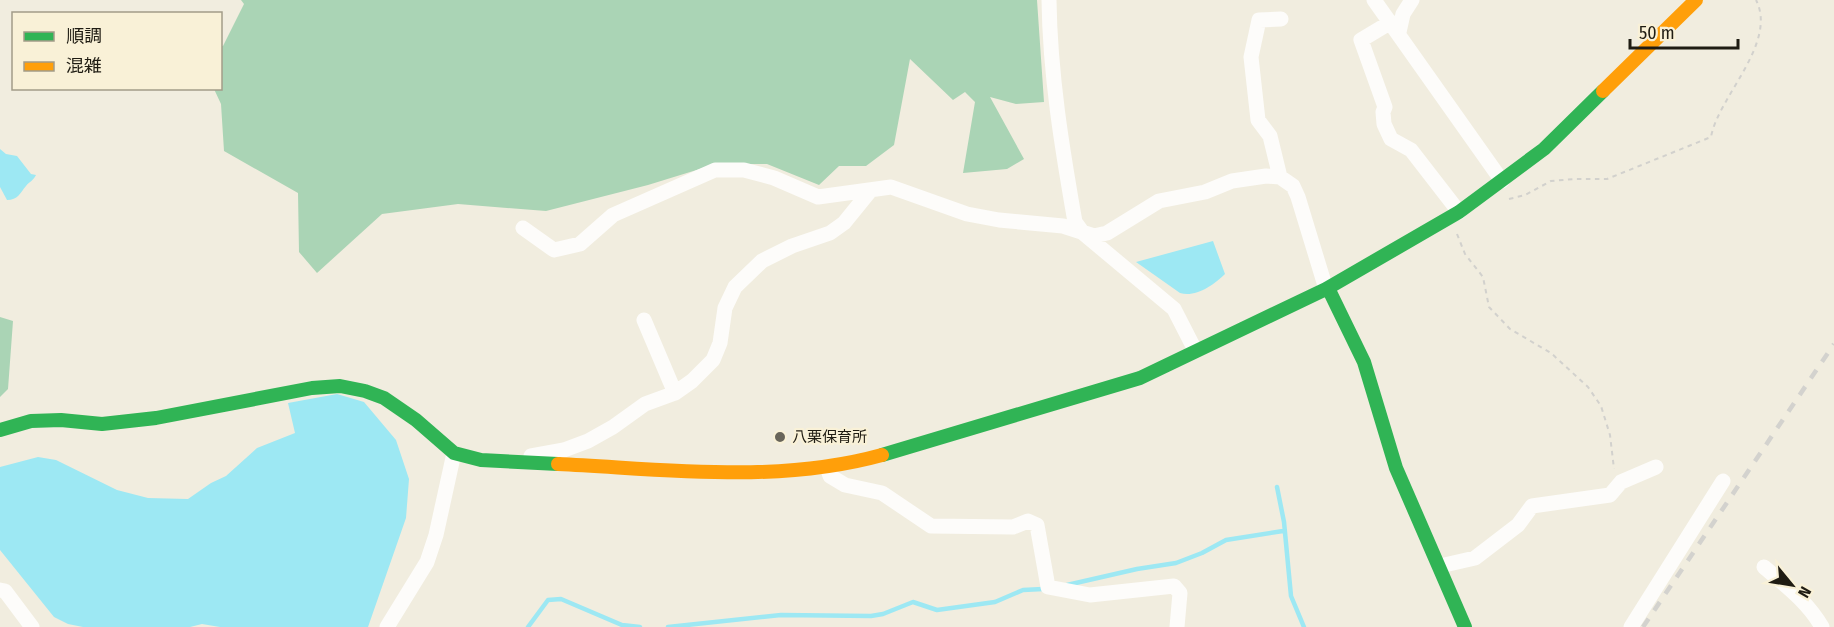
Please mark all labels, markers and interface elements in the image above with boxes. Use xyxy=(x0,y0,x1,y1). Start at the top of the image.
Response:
legend xyxy=(12,12,222,90)
scale bar xyxy=(1630,12,1738,50)
text: 50 m xyxy=(1639,22,1675,44)
text: 順調 xyxy=(66,25,102,47)
text: 混雑 xyxy=(66,55,102,77)
place label: 八栗保育所 xyxy=(792,428,867,446)
marker: 八栗保育所 xyxy=(773,430,787,444)
north arrow xyxy=(1762,555,1822,615)
text: N xyxy=(1794,583,1815,601)

